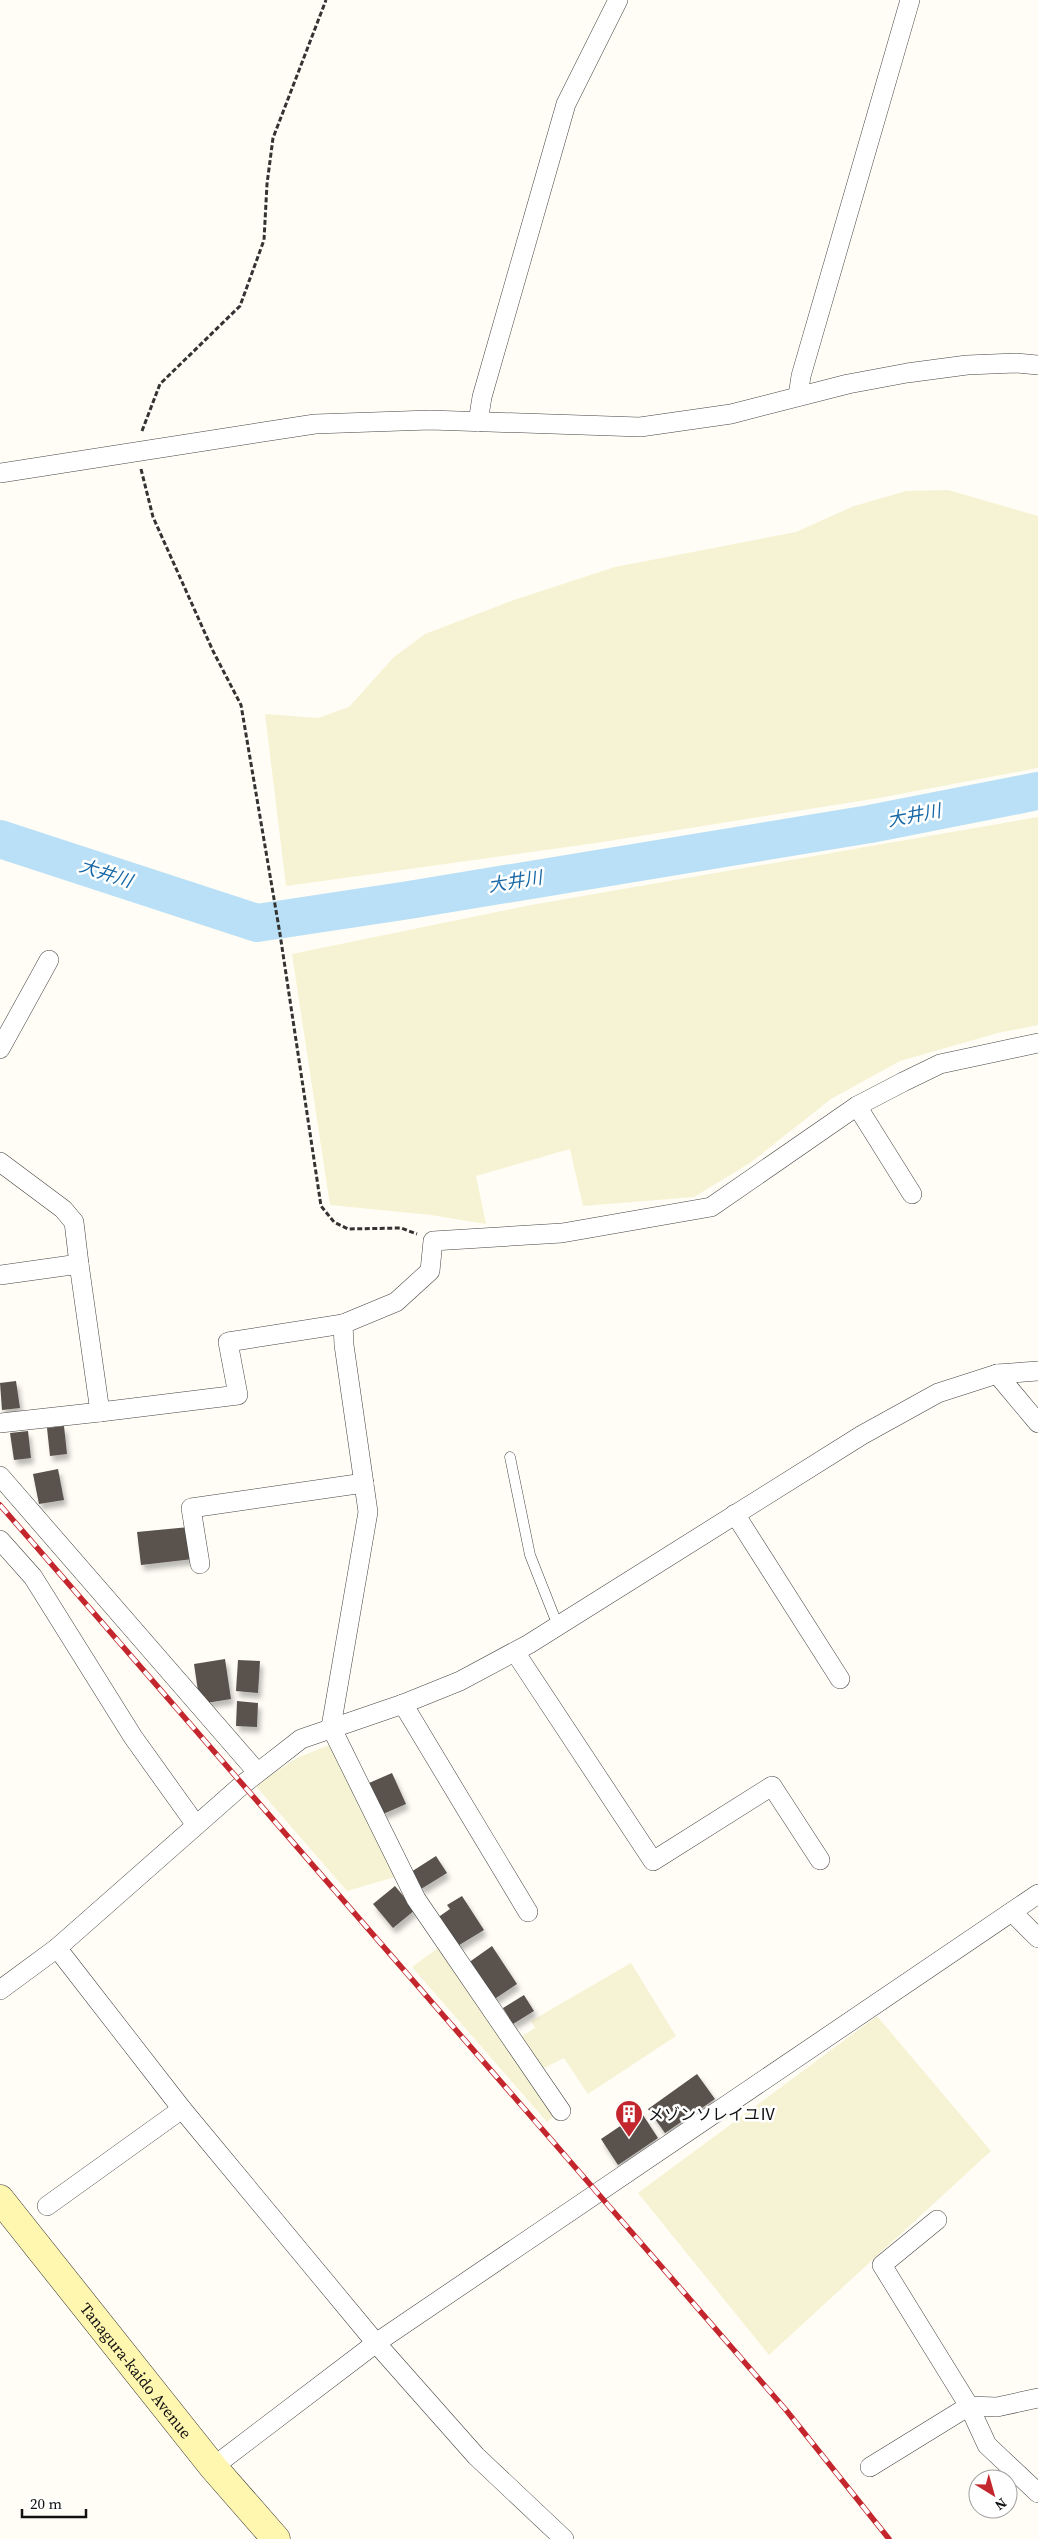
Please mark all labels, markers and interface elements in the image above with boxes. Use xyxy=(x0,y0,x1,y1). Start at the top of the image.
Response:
water label: 大井川 xyxy=(885,797,945,832)
water label: 大井川 xyxy=(76,853,137,894)
water label: 大井川 xyxy=(486,864,546,898)
building icon: メゾンソレイユⅣ xyxy=(614,2099,644,2138)
place label: メゾンソレイユⅣ xyxy=(648,2103,776,2125)
street label: Tanagura-kaido Avenue xyxy=(75,2298,197,2443)
north arrow xyxy=(968,2469,1018,2519)
scale bar xyxy=(22,2486,86,2518)
text: 20 m xyxy=(30,2493,62,2514)
text: N xyxy=(991,2493,1011,2515)

